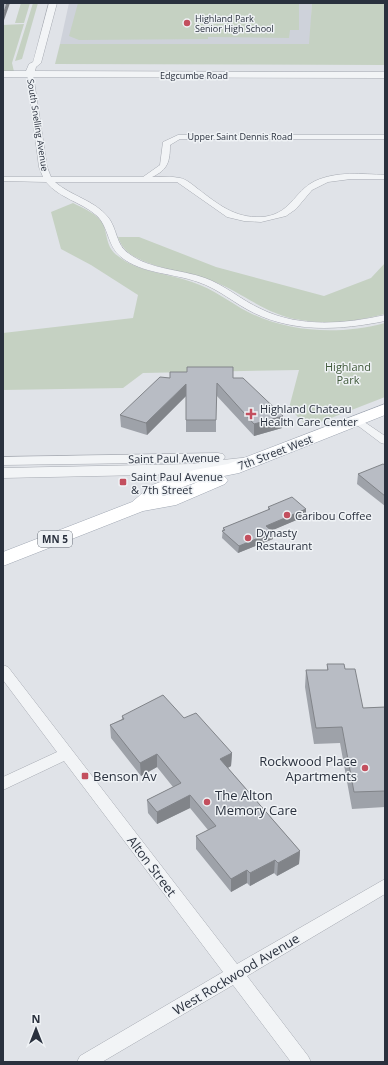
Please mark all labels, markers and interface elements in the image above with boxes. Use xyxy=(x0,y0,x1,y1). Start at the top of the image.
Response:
place label: Highland Park Senior High School xyxy=(195,12,274,35)
marker: Highland Park Senior High School xyxy=(182,18,192,28)
street label: Edgcumbe Road xyxy=(160,69,228,82)
street label: South Snelling Avenue xyxy=(24,78,52,172)
street label: Upper Saint Dennis Road xyxy=(188,130,292,143)
park label: Highland Park xyxy=(325,359,371,387)
place label: Highland Chateau Health Care Center xyxy=(260,401,358,429)
marker: Highland Chateau Health Care Center xyxy=(245,408,257,420)
street label: 7th Street West xyxy=(235,431,315,473)
street label: Saint Paul Avenue xyxy=(128,450,220,466)
place label: Saint Paul Avenue & 7th Street xyxy=(131,469,223,497)
marker: Saint Paul Avenue & 7th Street xyxy=(118,477,128,487)
place label: Caribou Coffee xyxy=(295,508,372,523)
marker: Caribou Coffee xyxy=(282,510,292,520)
place label: Dynasty Restaurant xyxy=(256,525,312,553)
road number: MN 5 xyxy=(38,531,72,547)
marker: Dynasty Restaurant xyxy=(243,533,253,543)
place label: Rockwood Place Apartments xyxy=(259,752,357,785)
marker: Rockwood Place Apartments xyxy=(360,763,370,773)
place label: Benson Av xyxy=(93,767,157,785)
marker: Benson Av xyxy=(80,771,90,781)
place label: The Alton Memory Care xyxy=(215,786,297,819)
marker: The Alton Memory Care xyxy=(202,797,212,807)
street label: Alton Street xyxy=(123,832,181,900)
street label: West Rockwood Avenue xyxy=(169,929,303,1019)
north arrow xyxy=(16,1009,56,1049)
text: N xyxy=(32,1011,40,1026)

